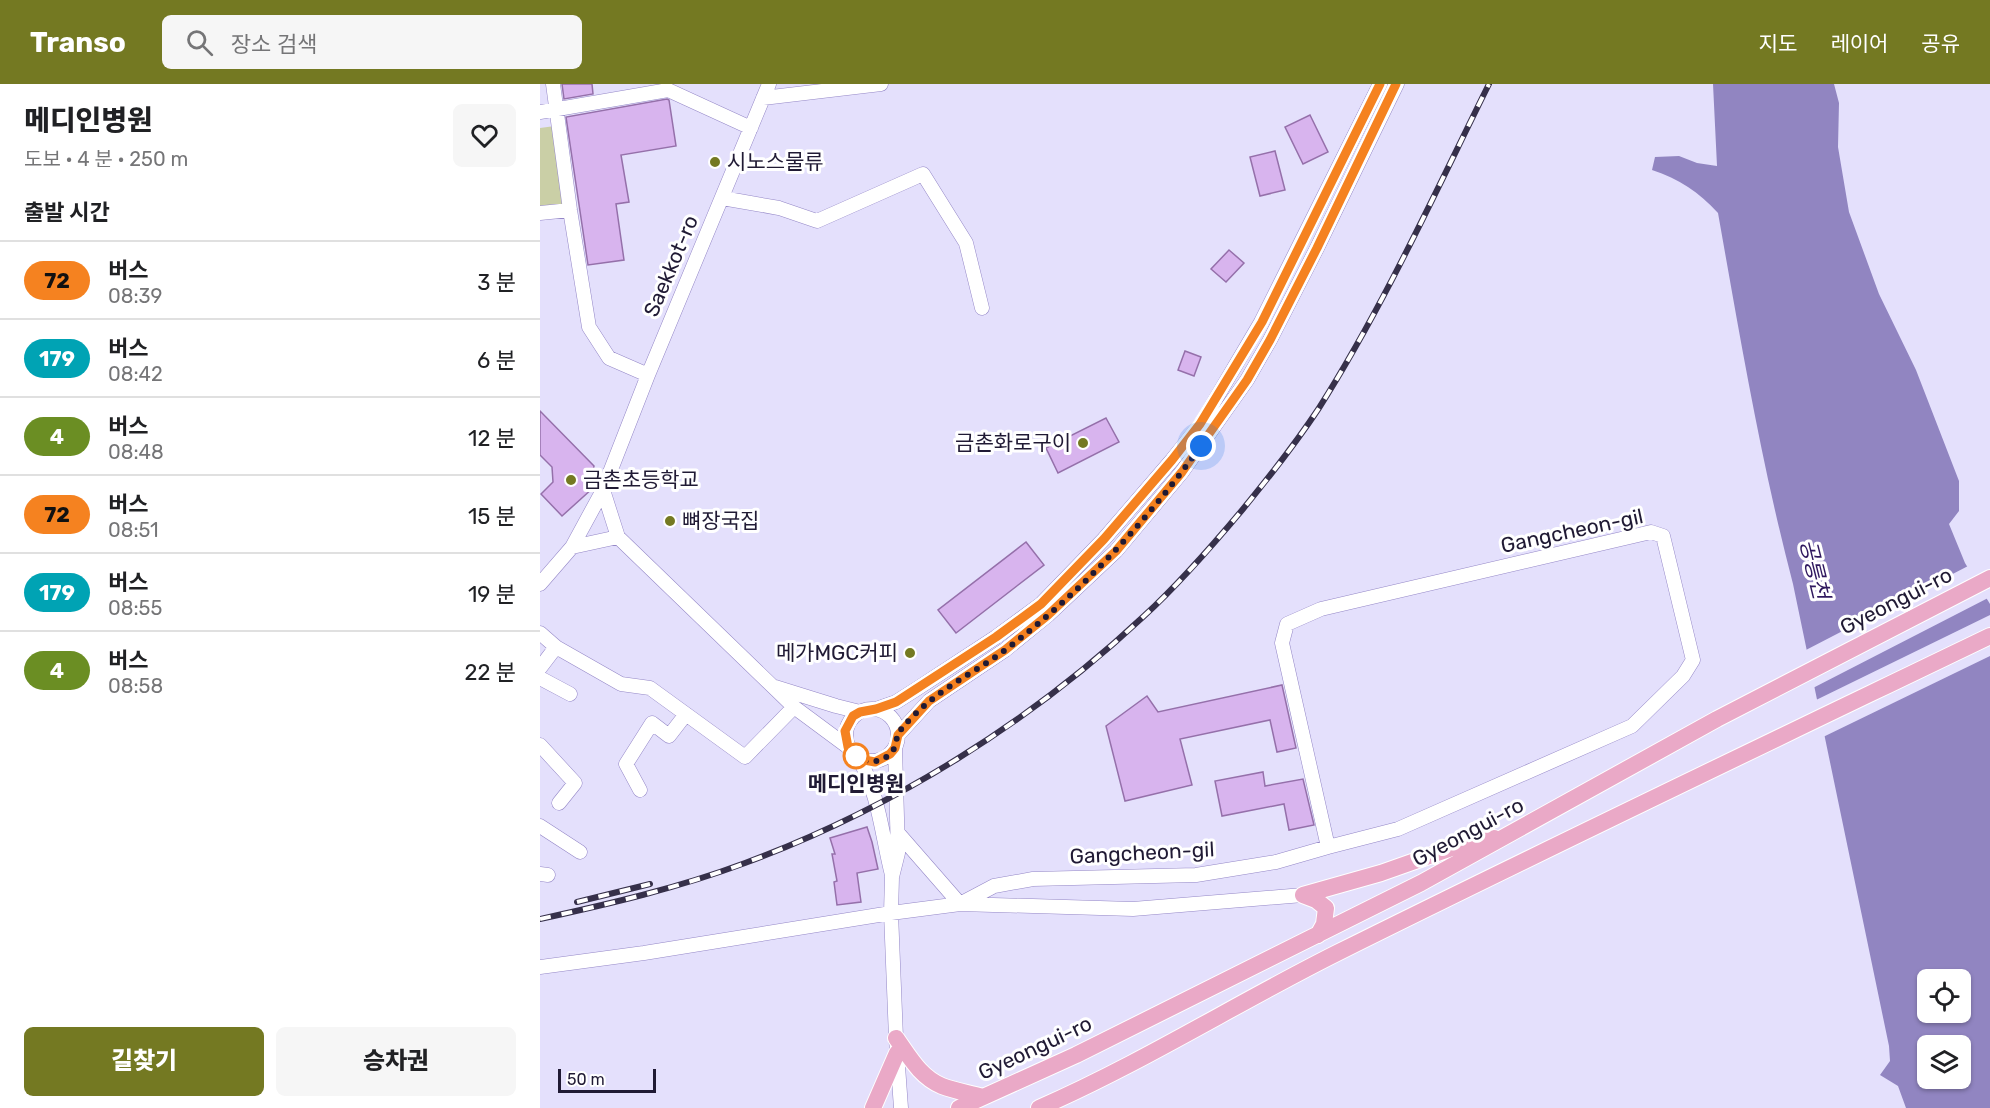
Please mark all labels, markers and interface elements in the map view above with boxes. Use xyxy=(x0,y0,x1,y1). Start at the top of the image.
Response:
search box xyxy=(162,15,582,69)
text: Transo xyxy=(30,26,126,59)
icon: search xyxy=(183,26,216,59)
text: 장소 검색 xyxy=(231,31,317,58)
text: 지도 xyxy=(1759,31,1797,56)
text: 레이어 xyxy=(1830,31,1888,56)
text: 공유 xyxy=(1921,31,1960,56)
text: 메디인병원 xyxy=(24,104,153,137)
button: heart xyxy=(453,104,516,167)
text: 도보 · 4 분 · 250 m xyxy=(24,147,188,171)
place label: 시노스물류 xyxy=(727,149,824,174)
marker: 시노스물류 xyxy=(708,155,722,169)
text: 출발 시간 xyxy=(24,199,110,226)
street label: Saekkot-ro xyxy=(638,211,703,320)
text: 버스 xyxy=(108,257,148,284)
text: 72 xyxy=(44,268,70,293)
text: 3 분 xyxy=(477,269,516,296)
text: 08:39 xyxy=(108,284,162,308)
text: 버스 xyxy=(108,335,148,362)
text: 179 xyxy=(39,346,75,371)
text: 6 분 xyxy=(477,347,516,374)
text: 08:42 xyxy=(108,362,163,386)
text: 버스 xyxy=(108,413,148,440)
text: 4 xyxy=(50,424,64,449)
text: 12 분 xyxy=(468,425,516,452)
place label: 금촌화로구이 xyxy=(955,430,1071,455)
your location xyxy=(1186,431,1216,461)
marker: 금촌화로구이 xyxy=(1076,436,1090,450)
text: 08:48 xyxy=(108,440,164,464)
place label: 금촌초등학교 xyxy=(583,467,699,492)
marker: 금촌초등학교 xyxy=(564,473,578,487)
text: 버스 xyxy=(108,491,148,518)
text: 72 xyxy=(44,502,70,527)
text: 15 분 xyxy=(468,503,516,530)
street label: Gangcheon-gil xyxy=(1498,503,1645,558)
place label: 뼈장국집 xyxy=(682,508,759,533)
marker: 뼈장국집 xyxy=(663,514,677,528)
text: 08:51 xyxy=(108,518,159,542)
water label: 공릉천 xyxy=(1794,536,1836,605)
street label: Gyeongui-ro xyxy=(1836,562,1956,639)
text: 버스 xyxy=(108,569,148,596)
text: 179 xyxy=(39,580,75,605)
text: 19 분 xyxy=(468,581,516,608)
text: 08:55 xyxy=(108,596,162,620)
place label: 메가MGC커피 xyxy=(776,640,898,665)
marker: 메가MGC커피 xyxy=(903,646,917,660)
text: 버스 xyxy=(108,647,148,674)
text: 4 xyxy=(50,658,64,683)
text: 22 분 xyxy=(465,659,516,686)
text: 08:58 xyxy=(108,674,163,698)
marker: 메디인병원 xyxy=(843,743,869,769)
place label: 메디인병원 xyxy=(808,771,904,796)
street label: Gyeongui-ro xyxy=(1408,792,1528,871)
street label: Gangcheon-gil xyxy=(1069,836,1215,869)
map controls xyxy=(1917,969,1971,1089)
button: locate xyxy=(1917,969,1971,1023)
street label: Gyeongui-ro xyxy=(974,1010,1095,1085)
button: 길찾기 xyxy=(24,1027,264,1096)
button: 승차권 xyxy=(276,1027,516,1096)
button: layers xyxy=(1917,1035,1971,1089)
scale bar xyxy=(558,1066,656,1094)
text: 50 m xyxy=(567,1070,605,1089)

